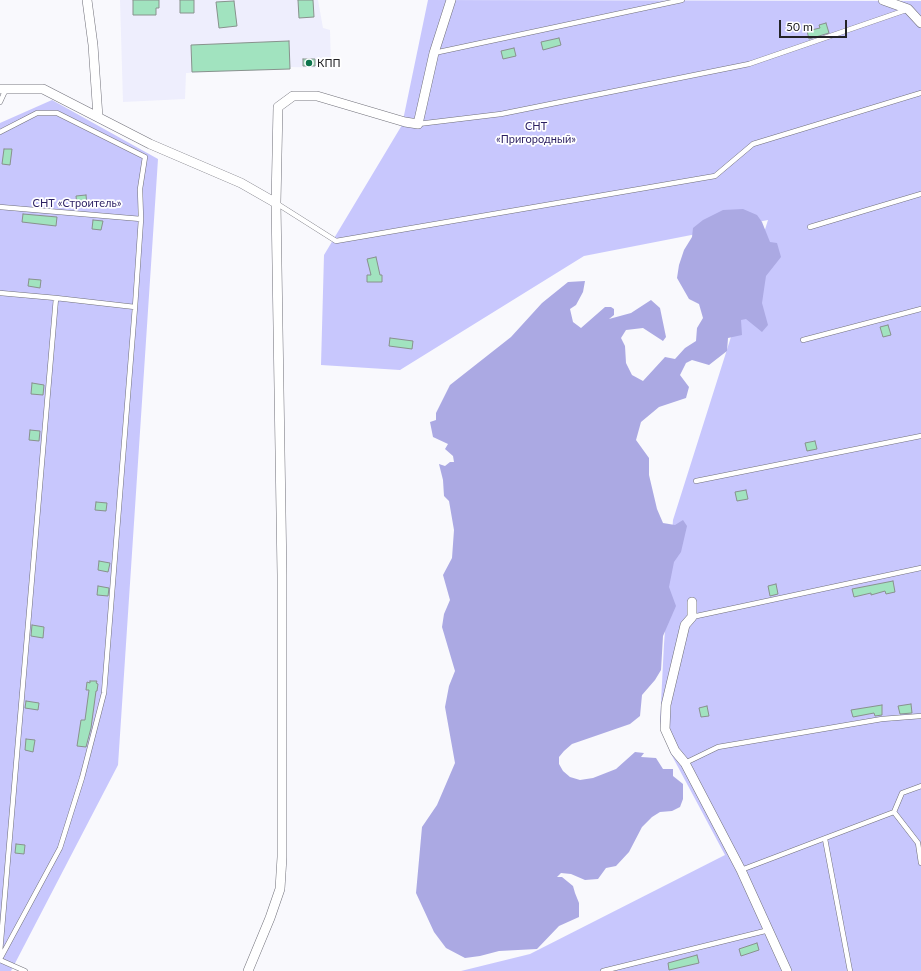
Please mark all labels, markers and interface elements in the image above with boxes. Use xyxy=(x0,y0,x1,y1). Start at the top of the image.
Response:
scale bar xyxy=(781,12,849,38)
text: 50 m xyxy=(786,19,813,34)
place label: КПП xyxy=(317,56,341,70)
marker: КПП xyxy=(304,58,314,68)
park label: СНТ «Пригородный» xyxy=(496,119,576,145)
park label: СНТ «Строитель» xyxy=(33,196,121,210)

